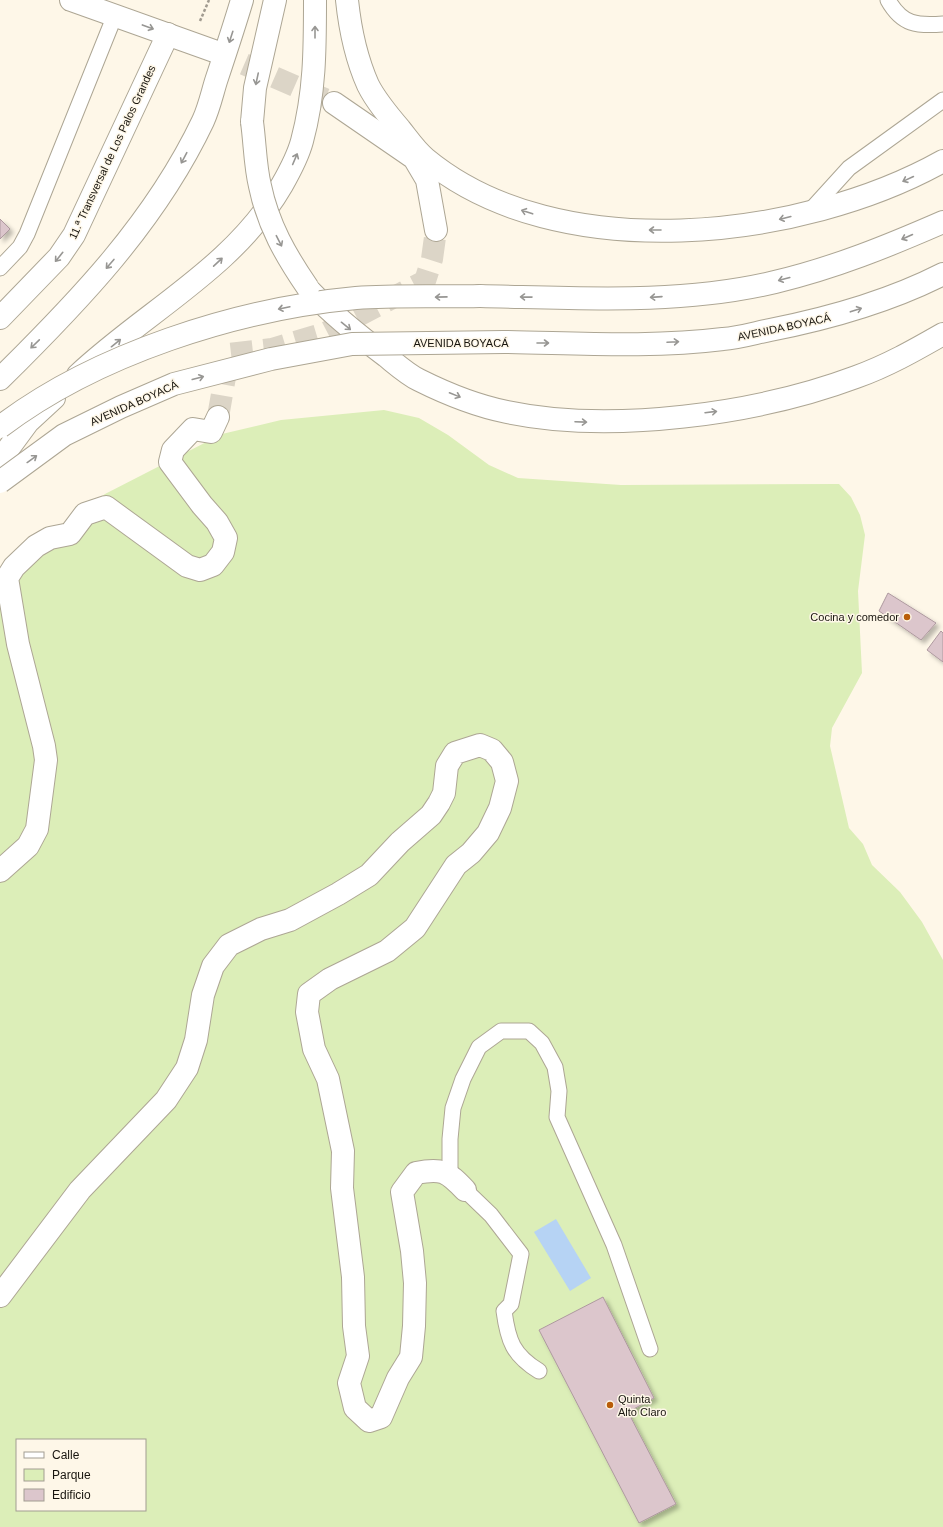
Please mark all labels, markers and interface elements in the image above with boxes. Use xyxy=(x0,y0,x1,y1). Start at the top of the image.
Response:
one-way arrow xyxy=(141,23,153,31)
one-way arrow xyxy=(311,26,319,39)
one-way arrow xyxy=(227,31,234,44)
street label: 11.ª Transversal de Los Palos Grandes xyxy=(66,63,158,241)
one-way arrow xyxy=(252,72,260,85)
one-way arrow xyxy=(179,152,187,164)
one-way arrow xyxy=(291,153,299,165)
one-way arrow xyxy=(902,176,914,183)
one-way arrow xyxy=(521,208,534,215)
one-way arrow xyxy=(778,215,791,223)
one-way arrow xyxy=(649,226,662,234)
one-way arrow xyxy=(902,234,914,242)
one-way arrow xyxy=(276,235,283,247)
one-way arrow xyxy=(54,252,63,263)
one-way arrow xyxy=(213,258,223,267)
one-way arrow xyxy=(105,259,114,270)
one-way arrow xyxy=(778,276,791,283)
one-way arrow xyxy=(435,293,448,301)
one-way arrow xyxy=(520,293,533,301)
one-way arrow xyxy=(650,293,663,300)
one-way arrow xyxy=(278,305,291,313)
one-way arrow xyxy=(849,306,862,313)
street label: AVENIDA BOYACÁ xyxy=(736,311,832,343)
one-way arrow xyxy=(340,321,351,330)
street label: AVENIDA BOYACÁ xyxy=(414,337,509,349)
one-way arrow xyxy=(30,339,40,349)
one-way arrow xyxy=(110,339,121,348)
one-way arrow xyxy=(536,339,549,347)
one-way arrow xyxy=(666,339,679,346)
one-way arrow xyxy=(191,374,204,381)
street label: AVENIDA BOYACÁ xyxy=(88,378,180,428)
one-way arrow xyxy=(448,392,460,400)
one-way arrow xyxy=(704,408,717,416)
one-way arrow xyxy=(574,418,587,425)
one-way arrow xyxy=(26,455,37,463)
place label: Cocina y comedor xyxy=(810,611,899,623)
marker: Cocina y comedor xyxy=(902,612,912,622)
place label: Quinta Alto Claro xyxy=(618,1393,666,1418)
marker: Quinta Alto Claro xyxy=(605,1400,615,1410)
legend xyxy=(16,1439,146,1511)
text: Calle xyxy=(52,1448,80,1462)
text: Parque xyxy=(52,1468,91,1482)
text: Edificio xyxy=(52,1488,91,1502)

